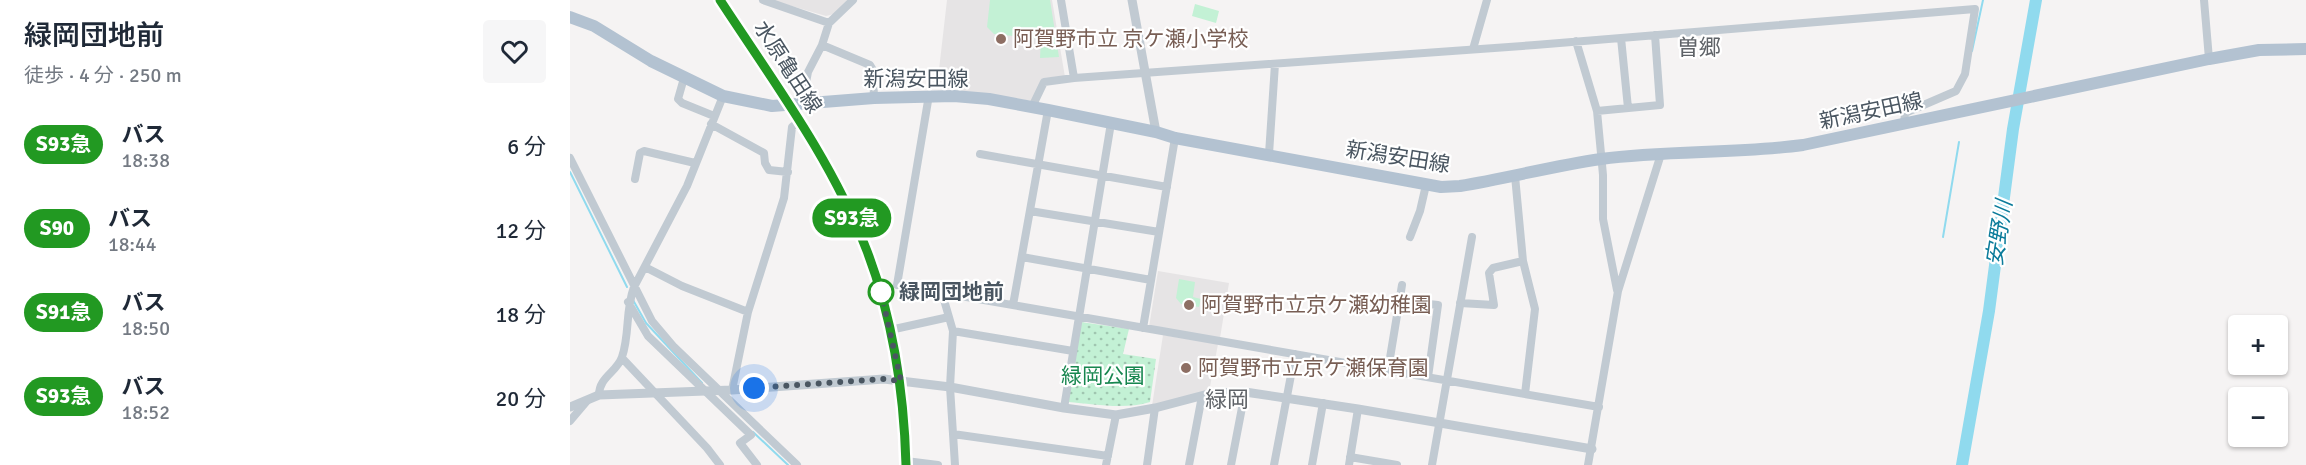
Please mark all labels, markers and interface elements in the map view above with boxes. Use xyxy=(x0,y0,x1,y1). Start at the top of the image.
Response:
street label: 水原亀田線 xyxy=(749,16,827,118)
text: 緑岡団地前 xyxy=(24,19,164,53)
button: heart xyxy=(483,20,546,83)
place label: 阿賀野市立 京ケ瀬小学校 xyxy=(1013,26,1249,52)
marker: 阿賀野市立 京ケ瀬小学校 xyxy=(994,32,1008,46)
district label: 曽郷 xyxy=(1677,34,1721,61)
text: 徒歩 · 4 分 · 250 m xyxy=(24,63,182,88)
street label: 新潟安田線 xyxy=(864,66,969,92)
street label: 新潟安田線 xyxy=(1817,87,1925,135)
text: バス xyxy=(121,121,165,148)
text: S93急 xyxy=(36,131,91,157)
text: 6 分 xyxy=(507,133,546,160)
street label: 新潟安田線 xyxy=(1344,136,1452,178)
text: 18:38 xyxy=(121,148,170,173)
water label: 安野川 xyxy=(1981,196,2018,268)
line badge: S93急 xyxy=(810,198,894,238)
text: バス xyxy=(108,205,152,232)
text: S93急 xyxy=(824,205,880,231)
text: S90 xyxy=(40,215,74,241)
text: 12 分 xyxy=(495,217,546,244)
text: 18:44 xyxy=(108,232,157,257)
marker: 緑岡団地前 xyxy=(868,279,894,305)
place label: 緑岡団地前 xyxy=(899,279,1004,305)
text: バス xyxy=(121,289,165,316)
place label: 阿賀野市立京ケ瀬幼稚園 xyxy=(1201,292,1432,318)
marker: 阿賀野市立京ケ瀬幼稚園 xyxy=(1182,298,1196,312)
text: S91急 xyxy=(36,299,91,325)
text: 18 分 xyxy=(495,301,546,328)
map controls xyxy=(2228,315,2288,447)
button: + xyxy=(2228,315,2288,375)
text: 18:50 xyxy=(121,316,170,341)
place label: 阿賀野市立京ケ瀬保育園 xyxy=(1198,355,1429,381)
marker: 阿賀野市立京ケ瀬保育園 xyxy=(1179,361,1193,375)
park label: 緑岡公園 xyxy=(1061,363,1145,389)
text: バス xyxy=(121,373,165,400)
your location xyxy=(739,373,769,403)
text: S93急 xyxy=(36,383,91,409)
text: 20 分 xyxy=(495,385,546,412)
district label: 緑岡 xyxy=(1205,386,1249,413)
button: − xyxy=(2228,387,2288,447)
text: 18:52 xyxy=(121,400,170,425)

